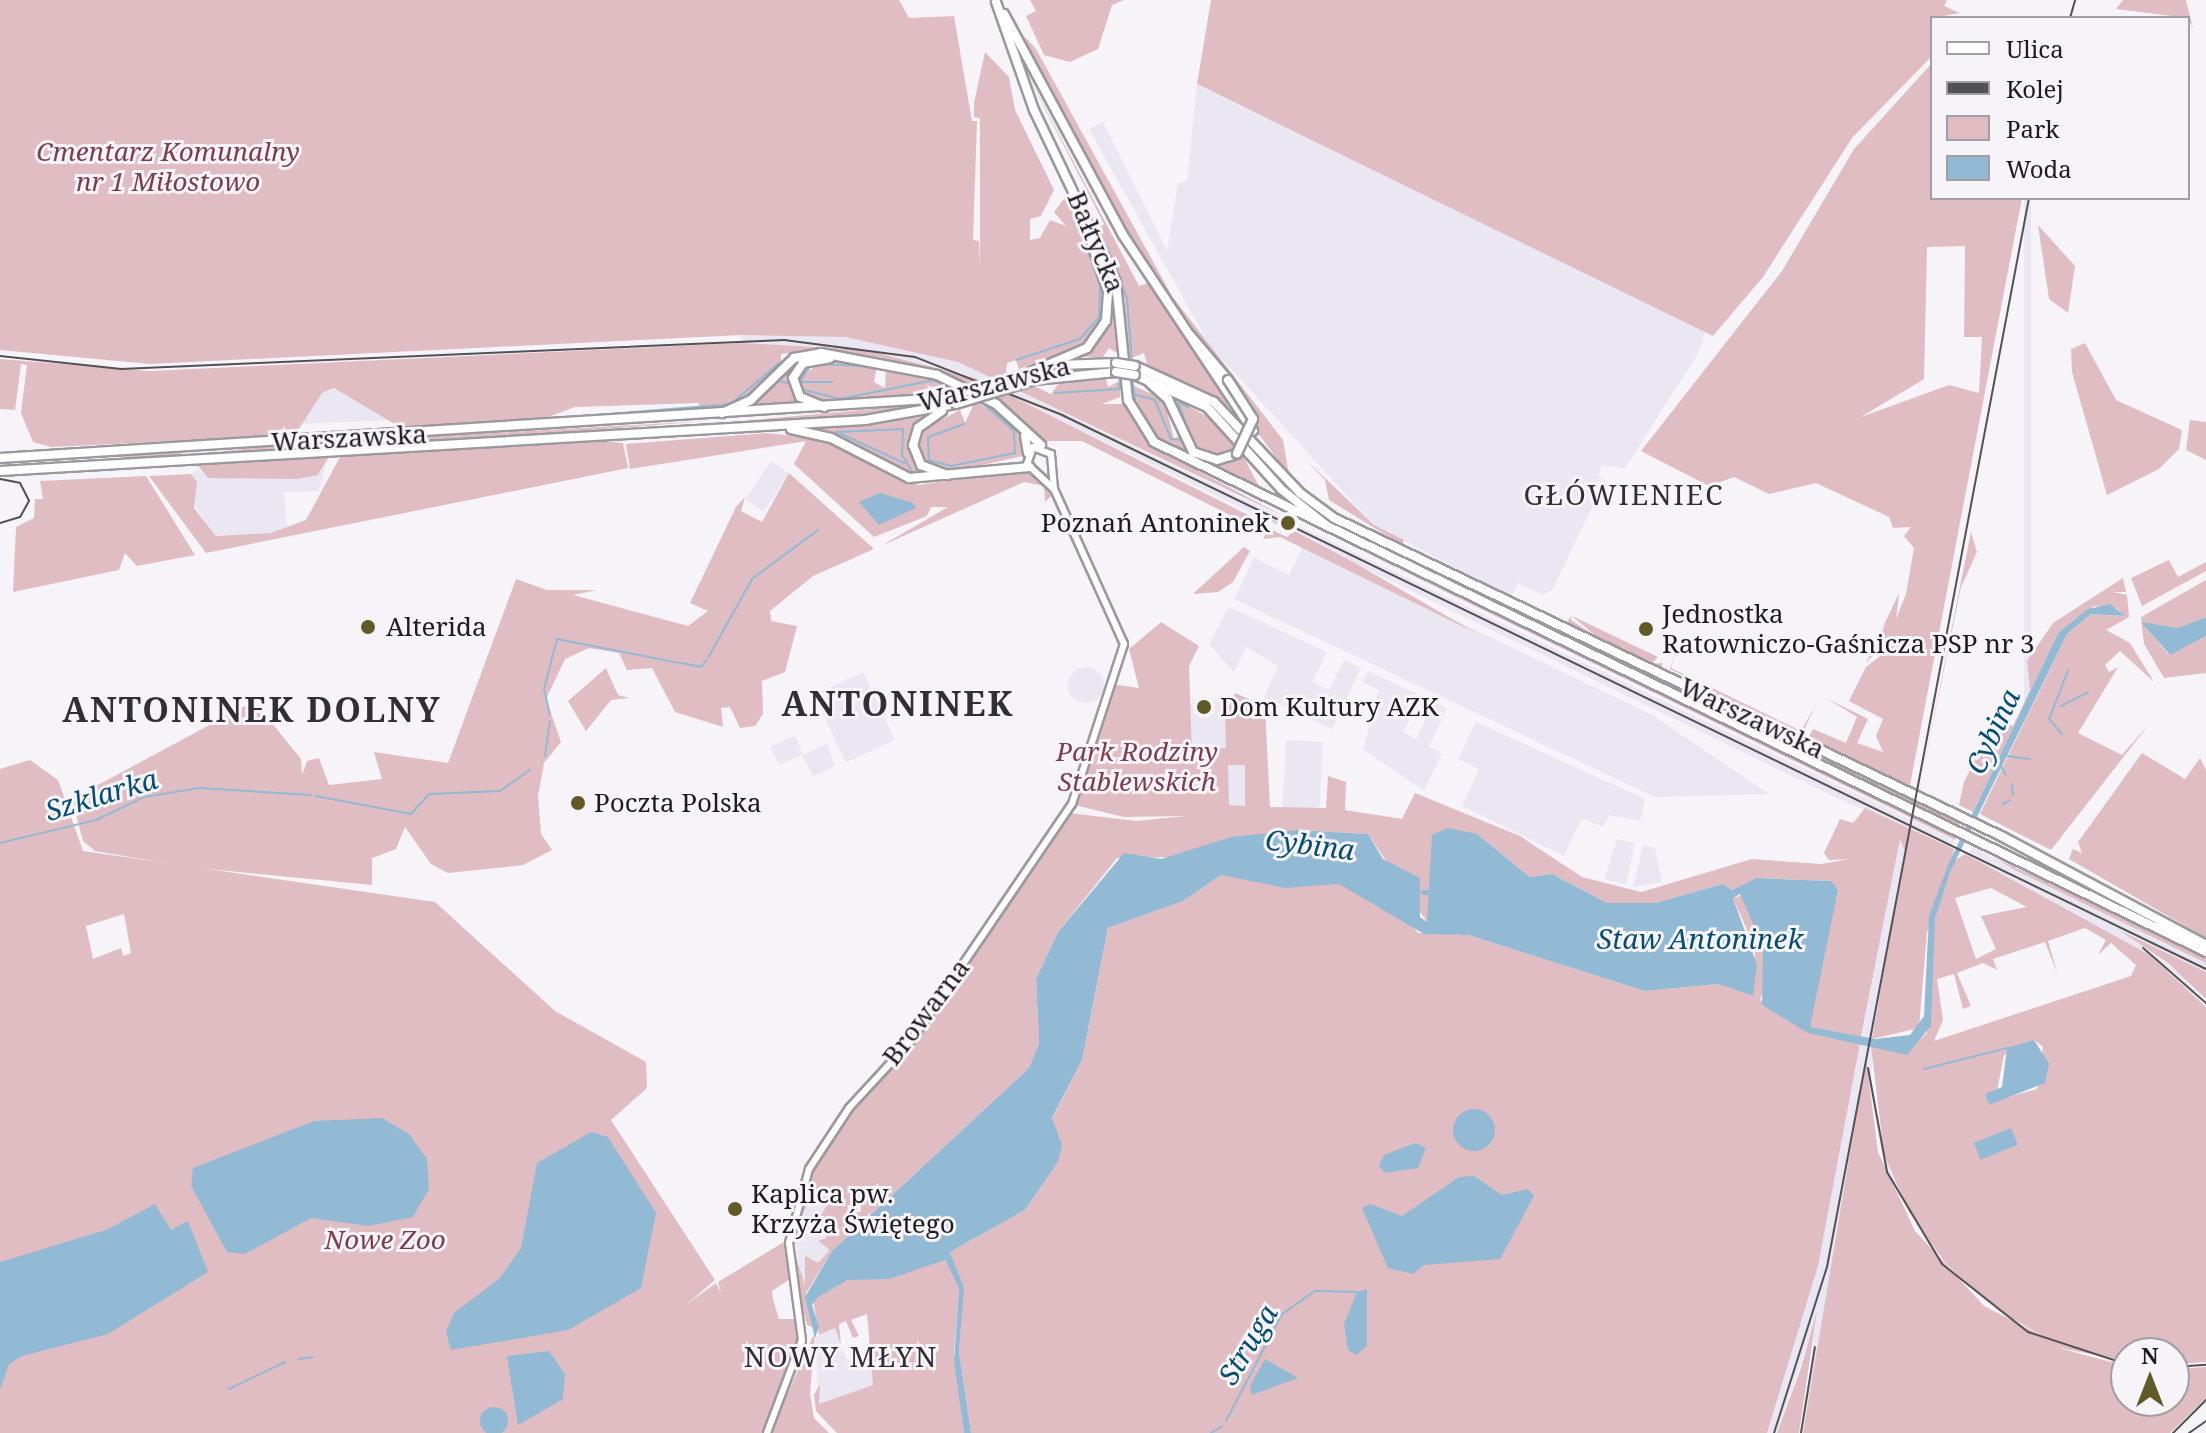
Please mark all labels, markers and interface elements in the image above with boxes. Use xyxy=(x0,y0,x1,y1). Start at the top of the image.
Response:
legend xyxy=(1930,16,2190,200)
text: Ulica xyxy=(2006,32,2064,65)
text: Kolej xyxy=(2006,72,2064,105)
text: Park xyxy=(2006,112,2059,145)
park label: Cmentarz Komunalny nr 1 Miłostowo xyxy=(36,136,300,198)
text: Woda xyxy=(2006,152,2072,185)
street label: Bałtycka xyxy=(1061,187,1131,297)
street label: Warszawska xyxy=(915,350,1073,418)
street label: Warszawska xyxy=(270,418,428,458)
district label: GŁÓWIENIEC xyxy=(1524,477,1724,511)
place label: Poznań Antoninek xyxy=(1041,507,1270,539)
marker: Poznań Antoninek xyxy=(1277,512,1299,534)
place label: Jednostka Ratowniczo-Gaśnicza PSP nr 3 xyxy=(1662,598,2035,660)
place label: Alterida xyxy=(386,611,487,643)
marker: Alterida xyxy=(357,616,379,638)
marker: Jednostka Ratowniczo-Gaśnicza PSP nr 3 xyxy=(1637,620,1655,638)
street label: Warszawska xyxy=(1675,671,1829,765)
water label: Cybina xyxy=(1958,683,2026,779)
district label: ANTONINEK xyxy=(781,684,1015,724)
district label: ANTONINEK DOLNY xyxy=(62,690,442,730)
place label: Dom Kultury AZK xyxy=(1220,691,1439,723)
marker: Dom Kultury AZK xyxy=(1195,698,1213,716)
park label: Park Rodziny Stablewskich xyxy=(1056,736,1218,798)
water label: Szklarka xyxy=(41,761,161,827)
place label: Poczta Polska xyxy=(594,787,762,819)
marker: Poczta Polska xyxy=(569,794,587,812)
water label: Cybina xyxy=(1264,822,1356,866)
water label: Staw Antoninek xyxy=(1597,921,1803,955)
street label: Browarna xyxy=(876,953,976,1071)
place label: Kaplica pw. Krzyża Świętego xyxy=(751,1178,955,1240)
marker: Kaplica pw. Krzyża Świętego xyxy=(726,1200,744,1218)
park label: Nowe Zoo xyxy=(324,1224,446,1256)
water label: Struga xyxy=(1210,1298,1284,1390)
north arrow xyxy=(2110,1337,2190,1417)
district label: NOWY MŁYN xyxy=(744,1339,938,1373)
text: N xyxy=(2141,1340,2159,1370)

